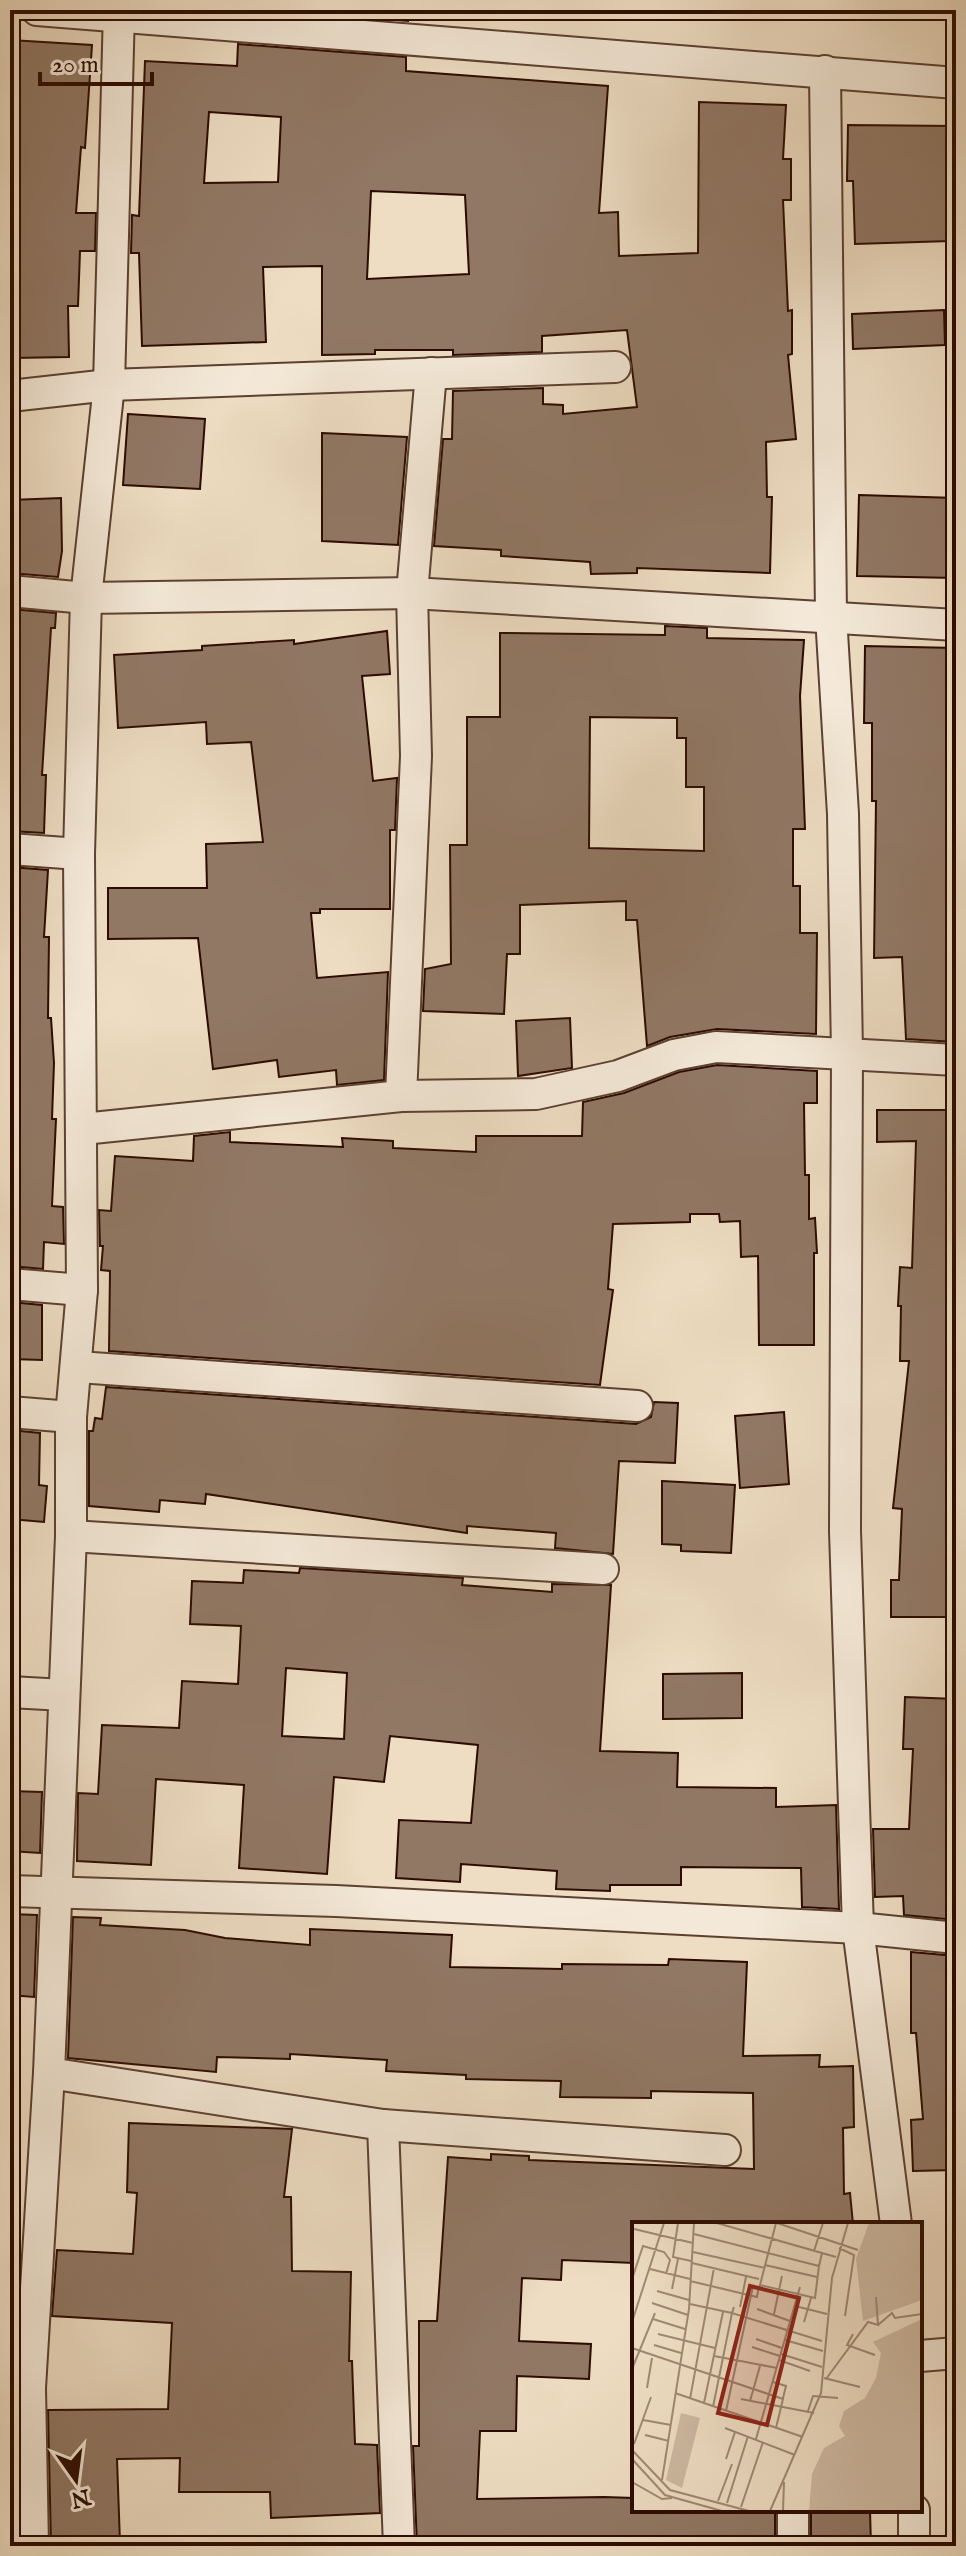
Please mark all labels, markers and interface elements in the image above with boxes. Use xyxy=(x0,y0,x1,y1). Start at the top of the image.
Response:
scale bar xyxy=(40,36,152,86)
text: 20 m xyxy=(52,50,99,81)
inset map xyxy=(632,2222,922,2512)
north arrow xyxy=(36,2440,116,2520)
text: N xyxy=(68,2481,94,2513)

